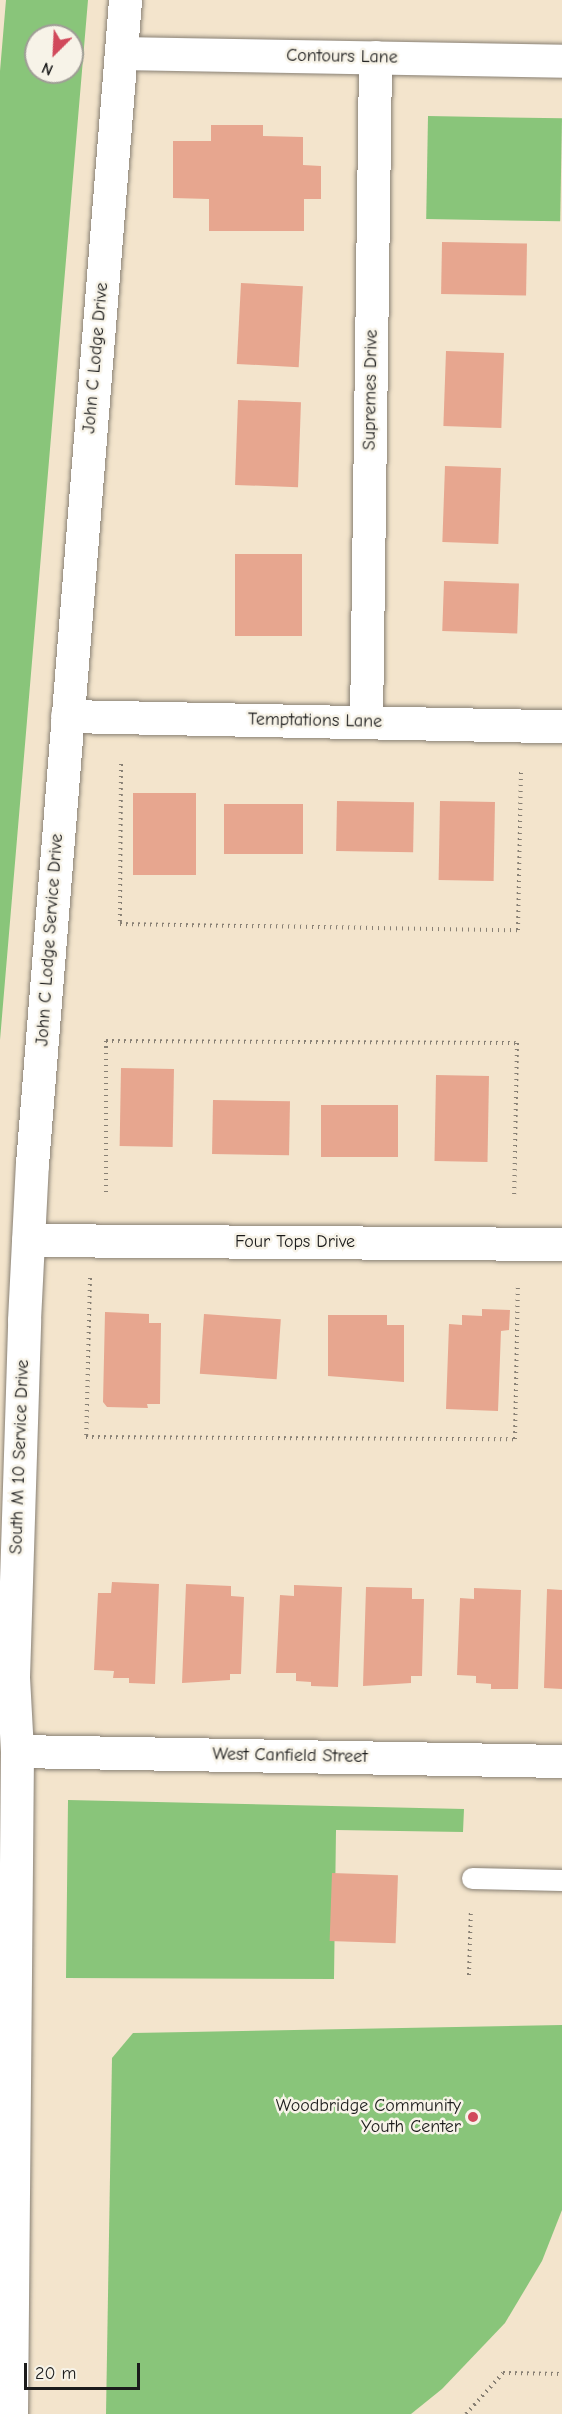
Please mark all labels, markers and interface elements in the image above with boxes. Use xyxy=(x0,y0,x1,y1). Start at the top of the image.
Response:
north arrow xyxy=(24,24,84,84)
street label: Contours Lane xyxy=(286,45,398,69)
text: N xyxy=(39,58,56,79)
street label: John C Lodge Drive xyxy=(79,282,113,434)
street label: Supremes Drive xyxy=(359,329,383,451)
street label: Temptations Lane xyxy=(248,709,382,733)
street label: John C Lodge Service Drive xyxy=(32,833,68,1047)
street label: Four Tops Drive xyxy=(235,1231,355,1253)
street label: South M 10 Service Drive xyxy=(6,1359,34,1555)
street label: West Canfield Street xyxy=(212,1744,368,1768)
place label: Woodbridge Community Youth Center xyxy=(276,2096,461,2138)
marker: Woodbridge Community Youth Center xyxy=(466,2110,480,2124)
scale bar xyxy=(27,2351,142,2389)
text: 20 m xyxy=(35,2363,76,2384)

